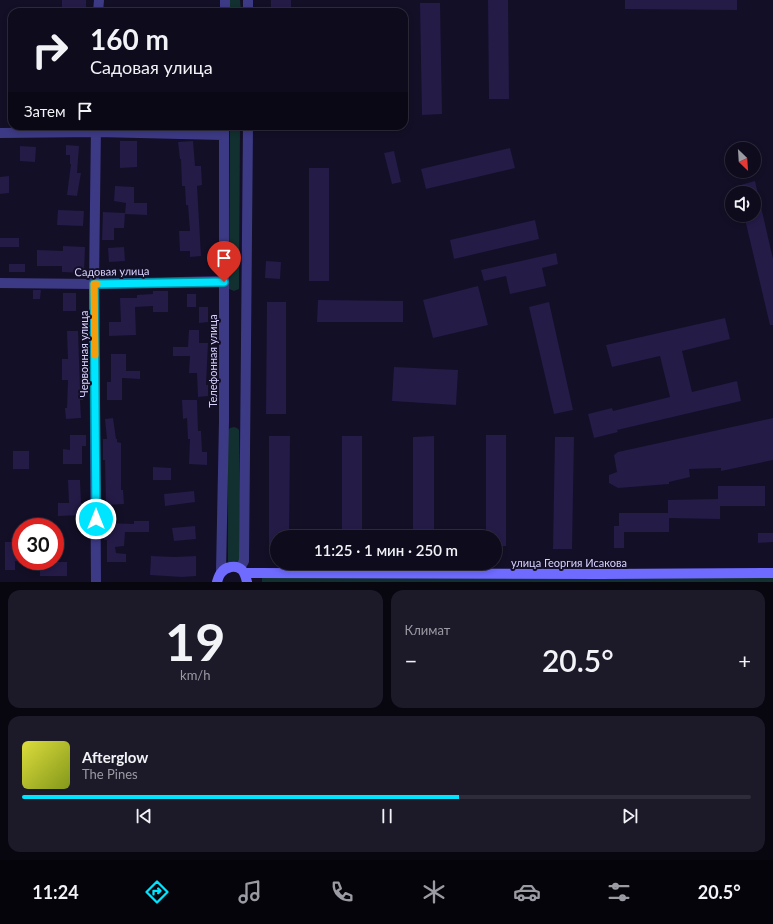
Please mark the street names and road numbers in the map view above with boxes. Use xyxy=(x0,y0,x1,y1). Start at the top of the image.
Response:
street label: Садовая улица xyxy=(74,264,150,278)
street label: Червонная улица xyxy=(77,311,90,397)
street label: Телефонная улица xyxy=(206,314,219,408)
street label: улица Георгия Исакова xyxy=(511,556,627,569)

